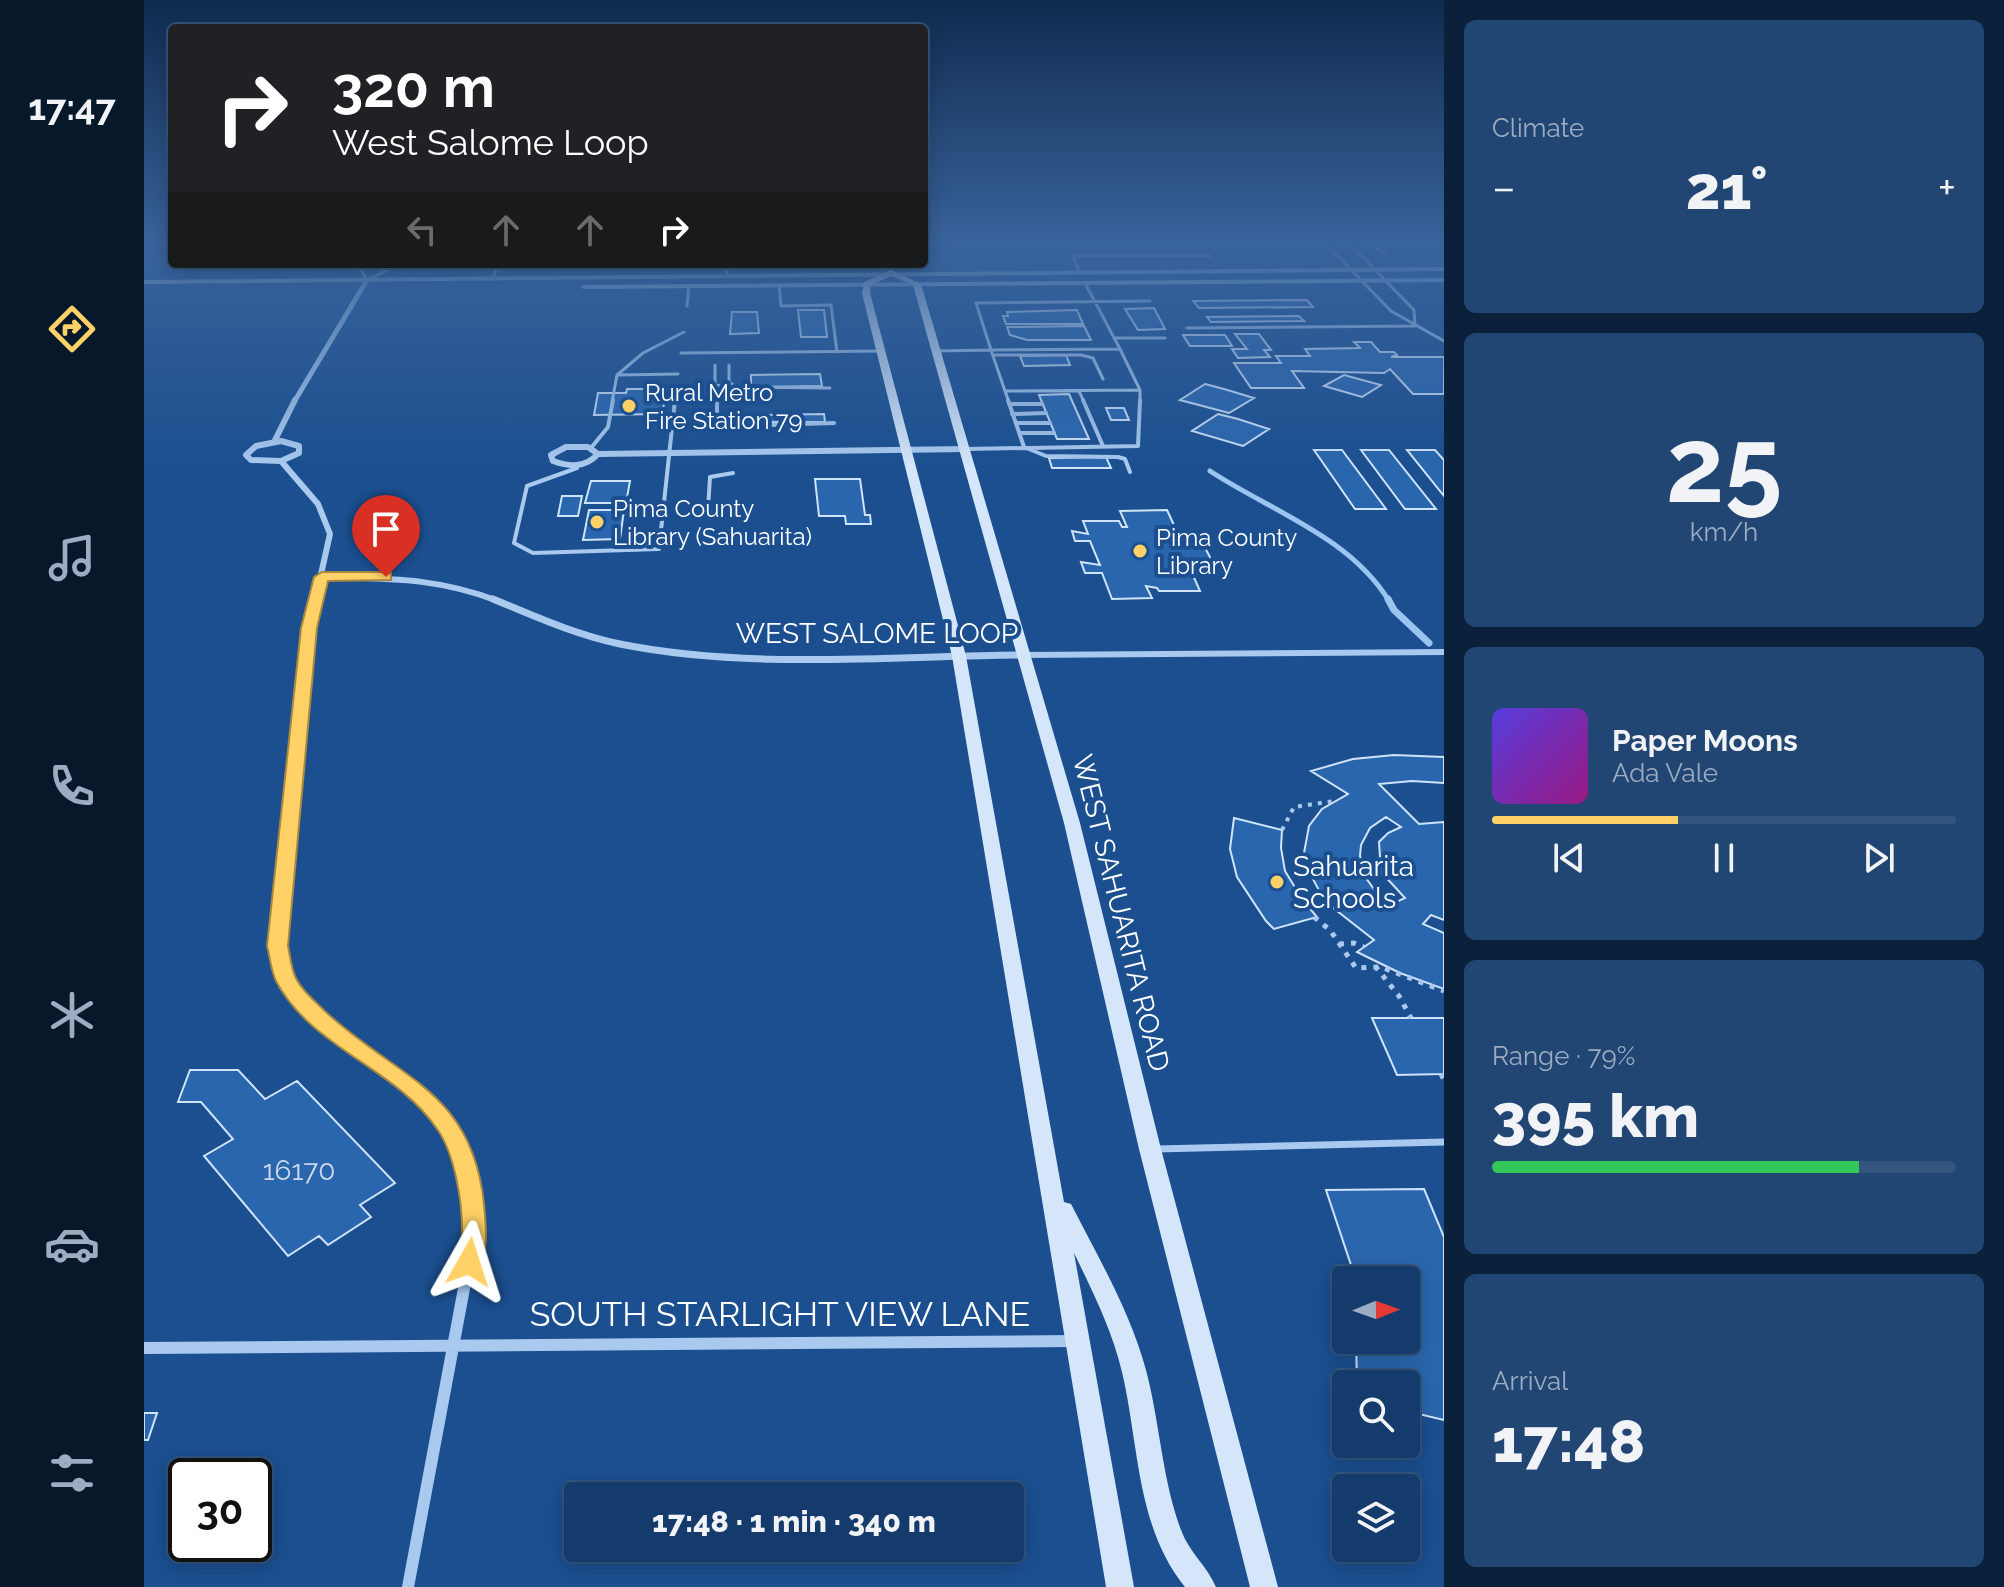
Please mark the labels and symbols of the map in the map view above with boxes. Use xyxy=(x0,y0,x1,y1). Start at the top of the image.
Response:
place label: Rural Metro Fire Station 79 xyxy=(645,378,803,435)
marker: Rural Metro Fire Station 79 xyxy=(620,397,638,415)
place label: Pima County Library (Sahuarita) xyxy=(613,494,812,551)
pin xyxy=(352,495,420,577)
marker: Pima County Library (Sahuarita) xyxy=(588,513,606,531)
place label: Pima County Library xyxy=(1156,523,1297,580)
marker: Pima County Library xyxy=(1131,542,1149,560)
street label: WEST SALOME LOOP xyxy=(736,617,1018,650)
street label: WEST SAHUARITA ROAD xyxy=(1066,751,1176,1075)
place label: Sahuarita Schools xyxy=(1293,850,1414,915)
marker: Sahuarita Schools xyxy=(1268,873,1286,891)
house number: 16170 xyxy=(263,1154,335,1187)
position arrow xyxy=(427,1220,511,1304)
north arrow xyxy=(1332,1266,1420,1354)
street label: SOUTH STARLIGHT VIEW LANE xyxy=(530,1294,1030,1334)
speed limit sign: 30 xyxy=(168,1458,272,1562)

